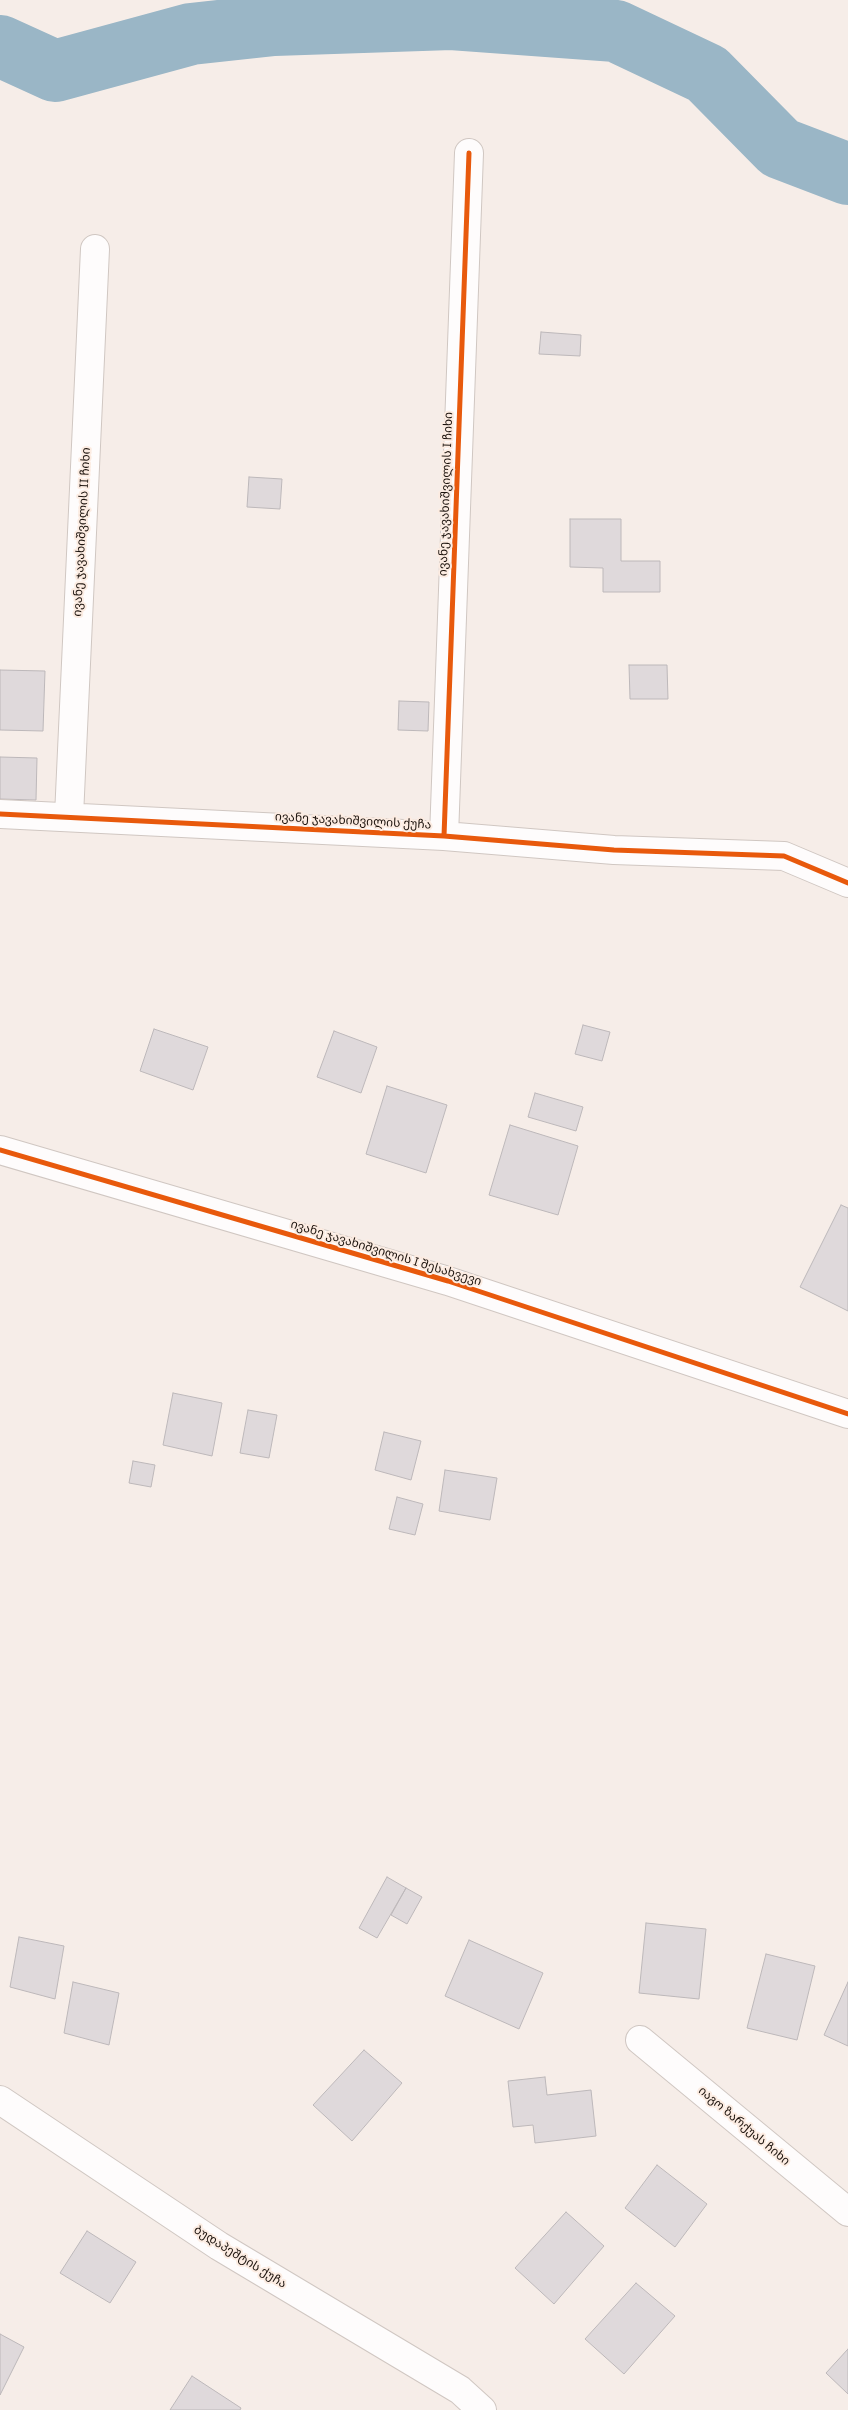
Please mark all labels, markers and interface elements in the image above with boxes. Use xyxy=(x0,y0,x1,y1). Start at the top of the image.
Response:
street label: ივანე ჯავახიშვილის I ჩიხი xyxy=(436,412,456,576)
street label: ივანე ჯავახიშვილის II ჩიხი xyxy=(70,447,94,617)
street label: ივანე ჯავახიშვილის ქუჩა xyxy=(274,810,432,832)
street label: ივანე ჯავახიშვილის I შესახვევი xyxy=(289,1217,483,1289)
street label: იაგო ზარქუას ჩიხი xyxy=(695,2083,793,2169)
street label: ბუდაპეშტის ქუჩა xyxy=(191,2223,289,2291)

